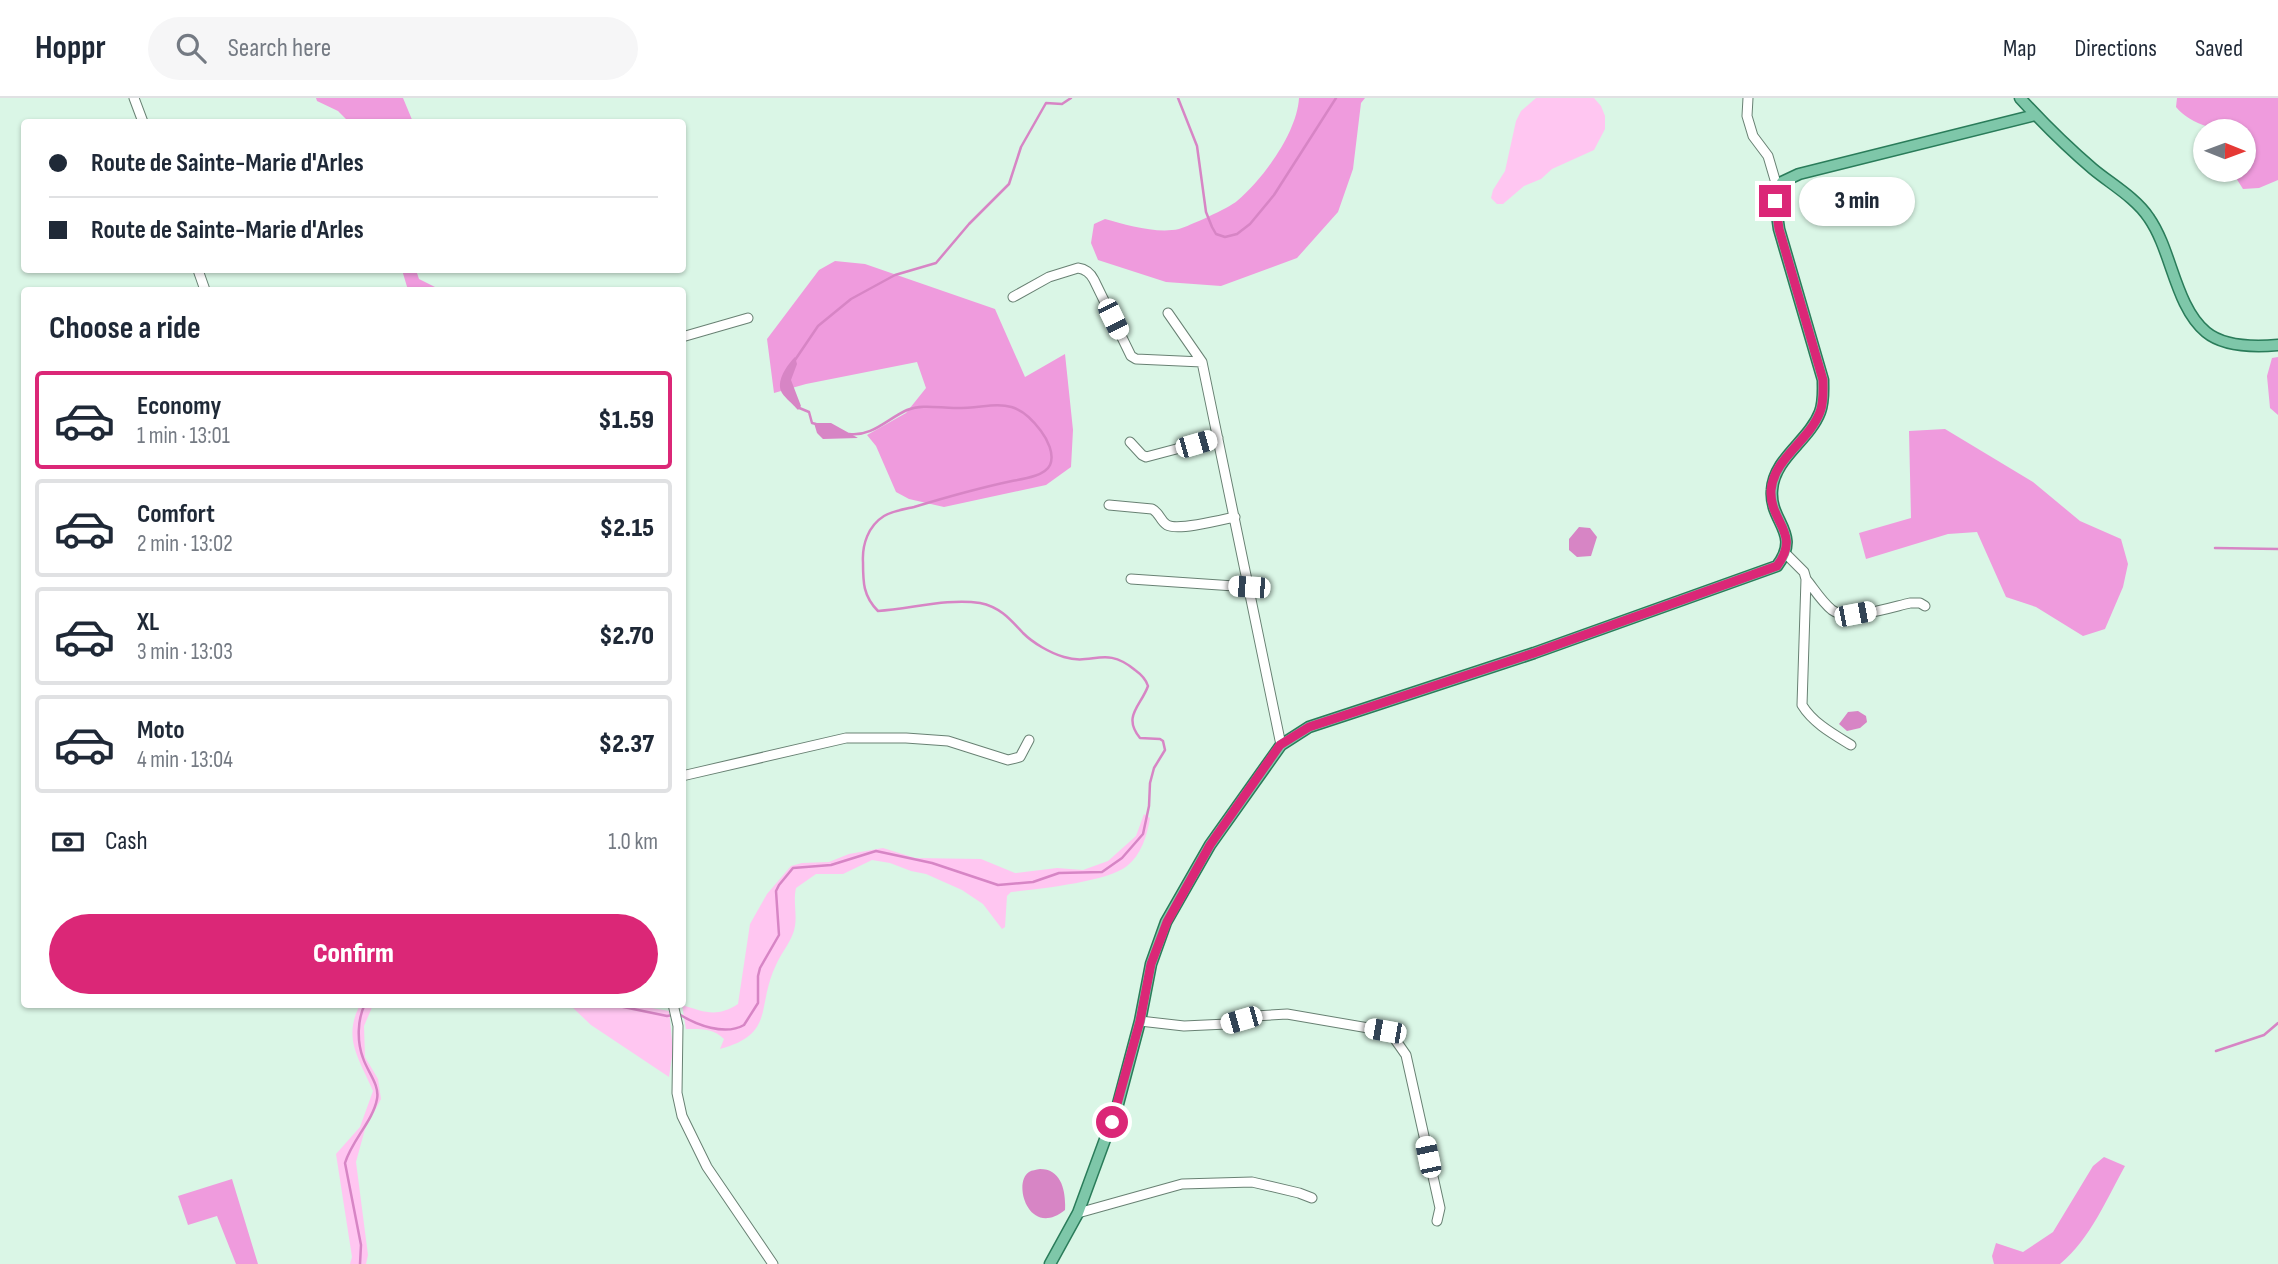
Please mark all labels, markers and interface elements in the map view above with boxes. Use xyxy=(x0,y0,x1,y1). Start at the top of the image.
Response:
search box xyxy=(148,17,638,80)
text: Hoppr xyxy=(35,28,106,68)
icon: search xyxy=(172,29,210,67)
text: Search here xyxy=(228,33,331,64)
text: Map xyxy=(2003,34,2036,63)
text: Directions xyxy=(2074,34,2157,63)
text: Saved xyxy=(2195,34,2243,63)
north arrow xyxy=(2193,119,2256,182)
map controls xyxy=(2193,119,2256,182)
text: Route de Sainte-Marie d'Arles xyxy=(91,148,364,179)
callout: 3 min xyxy=(1800,176,1915,226)
route end xyxy=(1759,185,1791,217)
text: 3 min xyxy=(1835,187,1879,215)
text: Route de Sainte-Marie d'Arles xyxy=(91,215,364,246)
car xyxy=(1095,296,1132,342)
text: Choose a ride xyxy=(49,309,201,348)
icon: car xyxy=(53,389,116,452)
text: Economy xyxy=(137,391,221,422)
text: $1.59 xyxy=(598,405,654,436)
text: 1 min · 13:01 xyxy=(137,422,230,450)
car xyxy=(1173,428,1220,460)
icon: car xyxy=(53,497,116,560)
text: Comfort xyxy=(137,499,215,530)
text: $2.15 xyxy=(600,513,654,544)
text: 2 min · 13:02 xyxy=(137,530,233,558)
car xyxy=(1228,575,1271,599)
car xyxy=(1833,600,1878,628)
icon: car xyxy=(53,605,116,668)
text: XL xyxy=(137,607,159,638)
text: $2.70 xyxy=(599,621,654,652)
text: 3 min · 13:03 xyxy=(137,638,233,666)
icon: car xyxy=(53,713,116,776)
text: Moto xyxy=(137,715,185,746)
text: $2.37 xyxy=(599,729,654,760)
text: 4 min · 13:04 xyxy=(137,746,233,774)
icon: cash xyxy=(49,823,87,861)
text: Cash xyxy=(105,826,148,857)
text: 1.0 km xyxy=(608,828,658,856)
button: Confirm xyxy=(49,914,658,994)
car xyxy=(1218,1004,1265,1036)
car xyxy=(1363,1017,1408,1045)
route start xyxy=(1096,1106,1128,1138)
car xyxy=(1414,1134,1443,1180)

